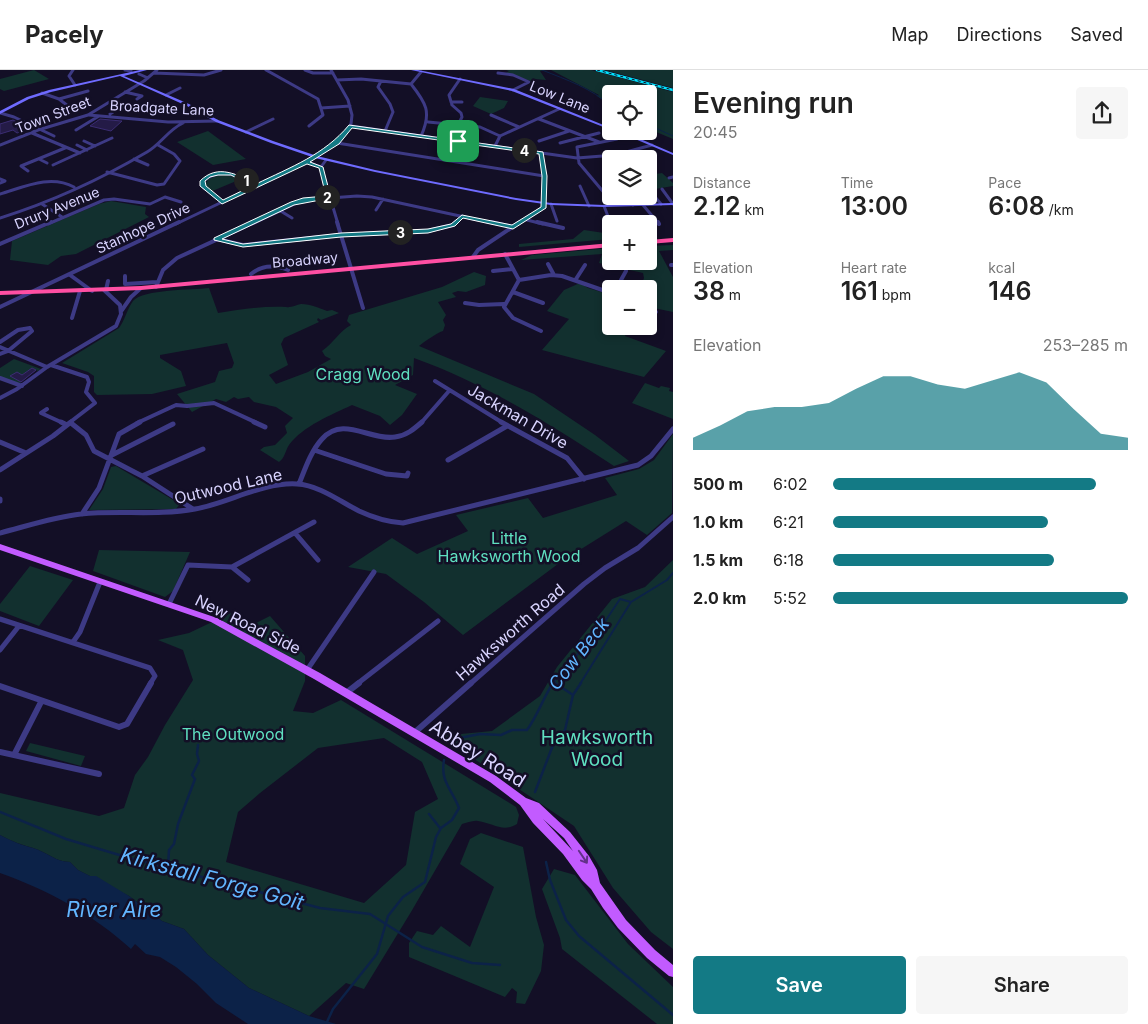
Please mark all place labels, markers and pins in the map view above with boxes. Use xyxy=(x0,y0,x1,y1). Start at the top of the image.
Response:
pin xyxy=(437,120,479,162)
pin: 4 xyxy=(512,138,536,162)
pin: 1 xyxy=(234,168,258,192)
pin: 2 xyxy=(314,184,340,210)
pin: 3 xyxy=(388,220,412,244)

